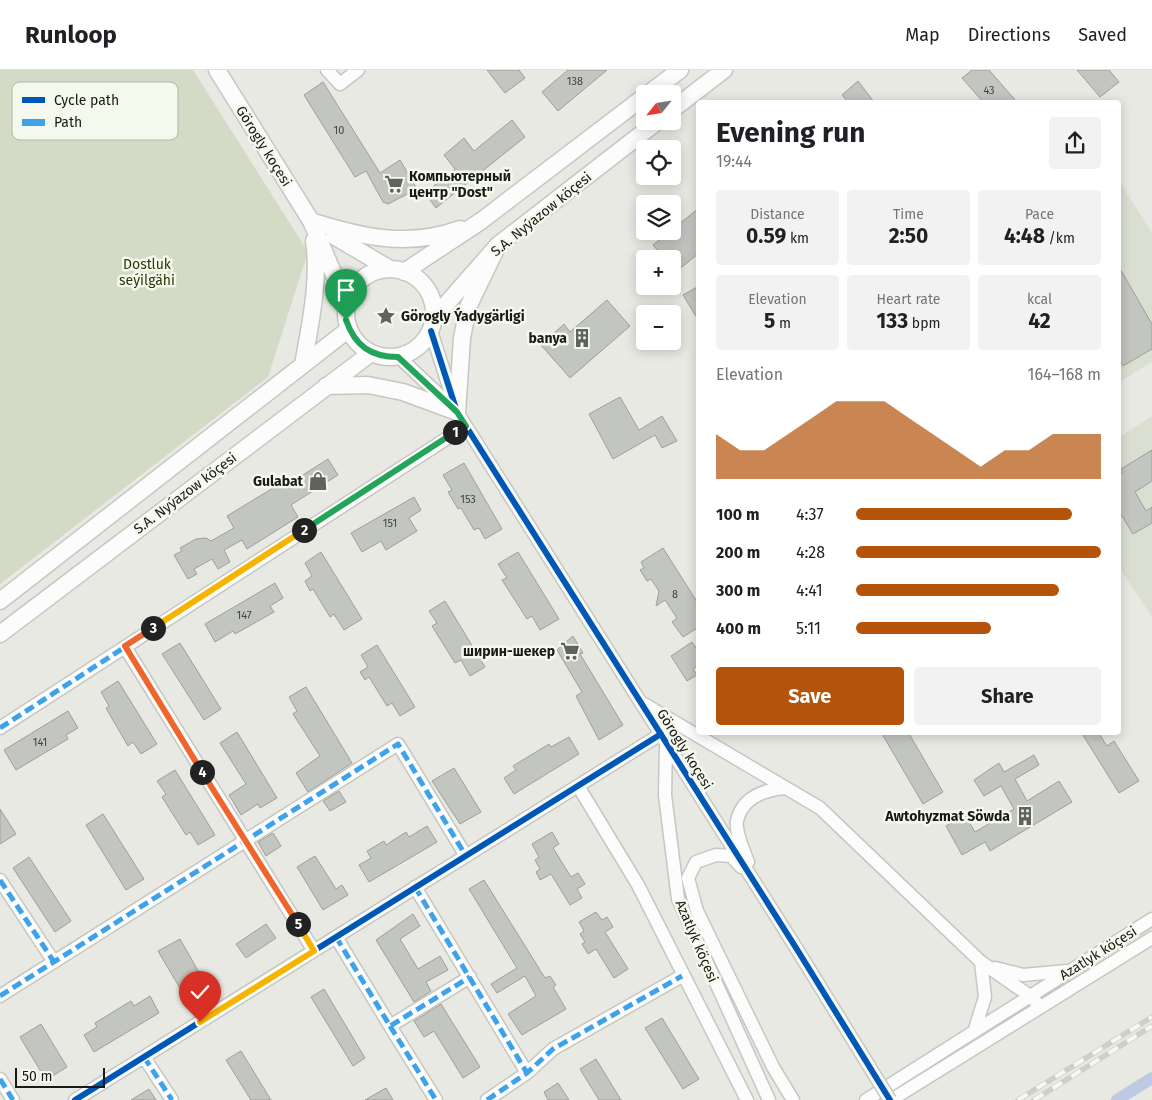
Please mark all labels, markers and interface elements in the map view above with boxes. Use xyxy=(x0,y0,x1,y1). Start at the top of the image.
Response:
text: Runloop xyxy=(25,21,117,49)
text: Map xyxy=(905,24,940,46)
text: Directions xyxy=(968,24,1050,46)
text: Saved xyxy=(1078,24,1127,46)
house number: 138 xyxy=(567,75,583,88)
legend xyxy=(12,82,178,140)
house number: 43 xyxy=(983,84,995,97)
north arrow xyxy=(636,85,681,130)
map controls xyxy=(636,85,681,350)
text: Cycle path xyxy=(54,92,119,109)
street label: Görogly koçesi xyxy=(232,103,295,190)
text: Path xyxy=(54,114,82,131)
text: Evening run xyxy=(716,116,865,149)
button: share xyxy=(1049,117,1101,169)
house number: 10 xyxy=(334,124,344,137)
button: locate xyxy=(636,140,681,185)
text: 19:44 xyxy=(716,152,752,171)
place label: Компьютерный центр "Dost" xyxy=(409,168,511,201)
street label: S.A. Nyýazow köçesi xyxy=(488,169,595,260)
supermarket icon: Компьютерный центр "Dost" xyxy=(383,173,405,195)
button: layers xyxy=(636,195,681,240)
text: Distance xyxy=(750,206,805,223)
text: Time xyxy=(893,206,924,223)
text: Pace xyxy=(1025,206,1054,223)
text: 0.59 xyxy=(746,223,786,249)
text: 2:50 xyxy=(889,223,928,249)
text: 4:48 xyxy=(1004,223,1045,249)
text: km xyxy=(786,230,809,247)
text: /km xyxy=(1045,230,1075,247)
button: + xyxy=(636,250,681,295)
park label: Dostluk seýilgähi xyxy=(119,256,175,289)
pin xyxy=(325,269,367,320)
icon: arrive xyxy=(332,276,360,304)
text: Elevation xyxy=(748,291,807,308)
text: Heart rate xyxy=(877,291,940,308)
text: kcal xyxy=(1027,291,1052,308)
place icon: Görogly Ýadygärligi xyxy=(375,305,397,327)
button: − xyxy=(636,305,681,350)
place label: Görogly Ýadygärligi xyxy=(401,307,525,325)
text: 5 xyxy=(764,308,775,334)
text: 133 xyxy=(877,308,908,334)
text: 42 xyxy=(1028,308,1051,334)
text: m xyxy=(775,315,791,332)
text: bpm xyxy=(908,315,940,332)
building icon: banya xyxy=(571,327,593,349)
place label: banya xyxy=(529,330,567,347)
text: Elevation xyxy=(716,365,783,384)
text: 164–168 m xyxy=(1028,365,1101,384)
pin: 1 xyxy=(442,420,468,444)
text: 1 xyxy=(452,424,459,441)
street label: S.A. Nyýazow köçesi xyxy=(130,449,240,538)
shop icon: Gulabat xyxy=(307,470,329,492)
place label: Gulabat xyxy=(253,473,304,490)
house number: 153 xyxy=(460,493,476,506)
text: 100 m xyxy=(716,505,759,524)
text: 4:37 xyxy=(796,505,824,524)
house number: 151 xyxy=(383,517,397,530)
pin: 2 xyxy=(292,518,316,542)
text: 2 xyxy=(301,522,308,539)
text: 200 m xyxy=(716,543,760,562)
text: 4:28 xyxy=(796,543,825,562)
text: 300 m xyxy=(716,581,760,600)
text: 4:41 xyxy=(796,581,823,600)
house number: 8 xyxy=(672,588,678,601)
house number: 147 xyxy=(236,609,252,622)
pin: 3 xyxy=(140,616,166,640)
text: 400 m xyxy=(716,619,761,638)
text: 5:11 xyxy=(796,619,821,638)
text: 3 xyxy=(150,620,157,637)
supermarket icon: ширин-шекер xyxy=(559,640,581,662)
place label: ширин-шекер xyxy=(463,643,555,660)
button: Save xyxy=(716,667,904,725)
button: Share xyxy=(914,667,1101,725)
street label: Görogly koçesi xyxy=(653,706,716,793)
house number: 141 xyxy=(33,736,47,749)
pin: 4 xyxy=(190,760,214,784)
text: 4 xyxy=(199,764,206,781)
building icon: Awtohyzmat Söwda xyxy=(1014,805,1036,827)
place label: Awtohyzmat Söwda xyxy=(884,808,1010,825)
street label: Azatlyk köçesi xyxy=(672,897,722,985)
pin: 5 xyxy=(286,912,310,936)
text: 5 xyxy=(295,916,302,933)
street label: Azatlyk köçesi xyxy=(1056,923,1140,984)
pin xyxy=(179,971,221,1022)
icon: check xyxy=(186,978,214,1006)
scale bar xyxy=(15,1065,105,1088)
text: 50 m xyxy=(22,1068,53,1085)

